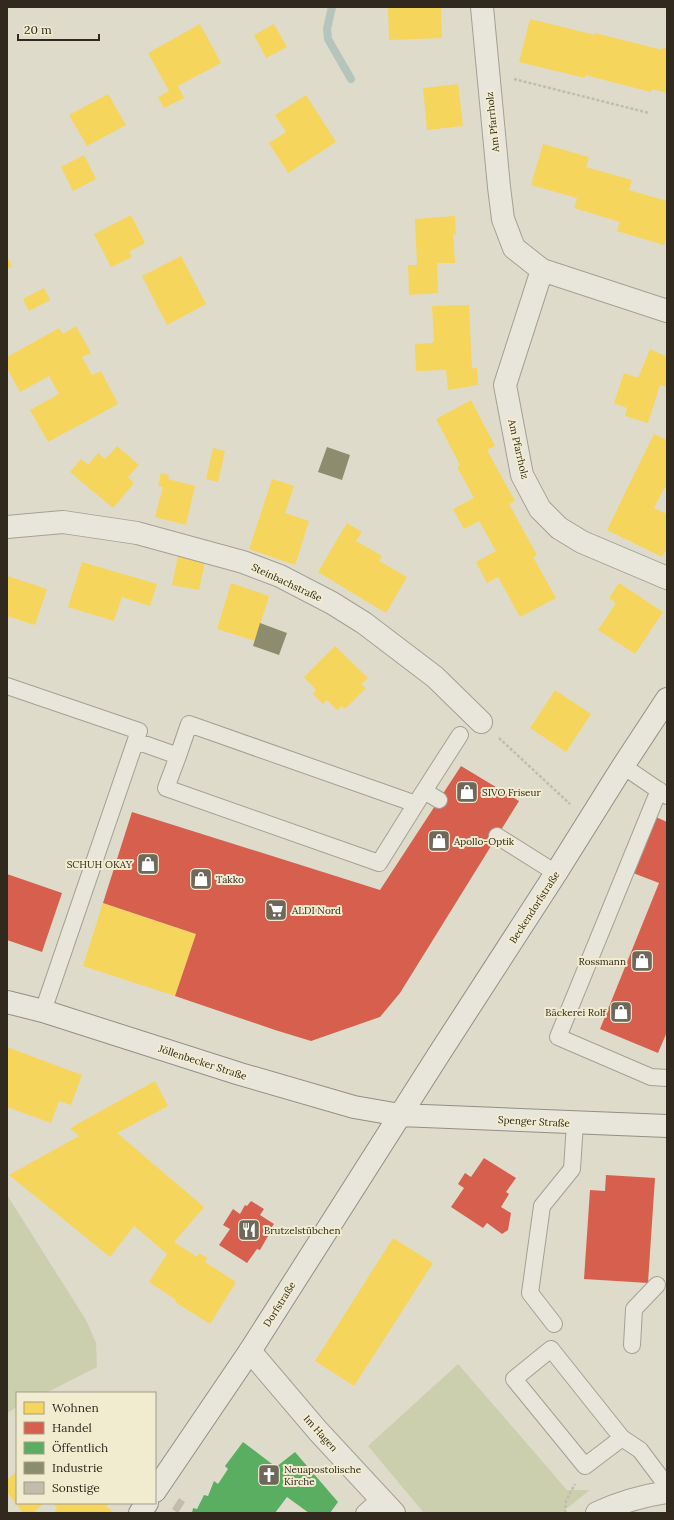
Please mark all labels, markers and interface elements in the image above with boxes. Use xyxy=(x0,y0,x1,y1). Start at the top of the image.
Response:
scale bar xyxy=(18,16,99,42)
text: 20 m xyxy=(24,22,52,37)
street label: Am Pfarrholz xyxy=(483,91,502,154)
street label: Am Pfarrholz xyxy=(505,417,532,480)
street label: Steinbachstraße xyxy=(249,560,325,605)
shop icon: SIVO Friseur xyxy=(454,779,480,805)
place label: SIVO Friseur xyxy=(482,786,542,799)
shop icon: Apollo-Optik xyxy=(426,828,452,854)
place label: Apollo-Optik xyxy=(453,835,515,848)
shop icon: SCHUH OKAY xyxy=(135,851,161,877)
place label: SCHUH OKAY xyxy=(67,858,133,871)
shop icon: Takko xyxy=(188,866,214,892)
street label: Beckendorfstraße xyxy=(506,868,563,946)
place label: Takko xyxy=(216,873,244,886)
supermarket icon: ALDI Nord xyxy=(263,897,289,923)
place label: ALDI Nord xyxy=(291,904,341,917)
shop icon: Rossmann xyxy=(629,948,655,974)
place label: Rossmann xyxy=(578,955,626,968)
shop icon: Bäckerei Rolf xyxy=(608,999,634,1025)
place label: Bäckerei Rolf xyxy=(545,1006,607,1019)
street label: Jöllenbecker Straße xyxy=(156,1042,249,1083)
street label: Spenger Straße xyxy=(498,1113,571,1130)
restaurant icon: Brutzelstübchen xyxy=(236,1217,262,1243)
place label: Brutzelstübchen xyxy=(264,1224,341,1237)
street label: Dorfstraße xyxy=(260,1279,299,1329)
legend xyxy=(16,1392,156,1504)
text: Wohnen xyxy=(52,1400,99,1415)
street label: Im Hagen xyxy=(301,1412,340,1454)
text: Handel xyxy=(52,1420,92,1435)
text: Öffentlich xyxy=(52,1440,108,1455)
text: Industrie xyxy=(52,1460,103,1475)
church icon: Neuapostolische Kirche xyxy=(256,1462,282,1488)
place label: Neuapostolische Kirche xyxy=(284,1463,362,1488)
text: Sonstige xyxy=(52,1480,100,1495)

